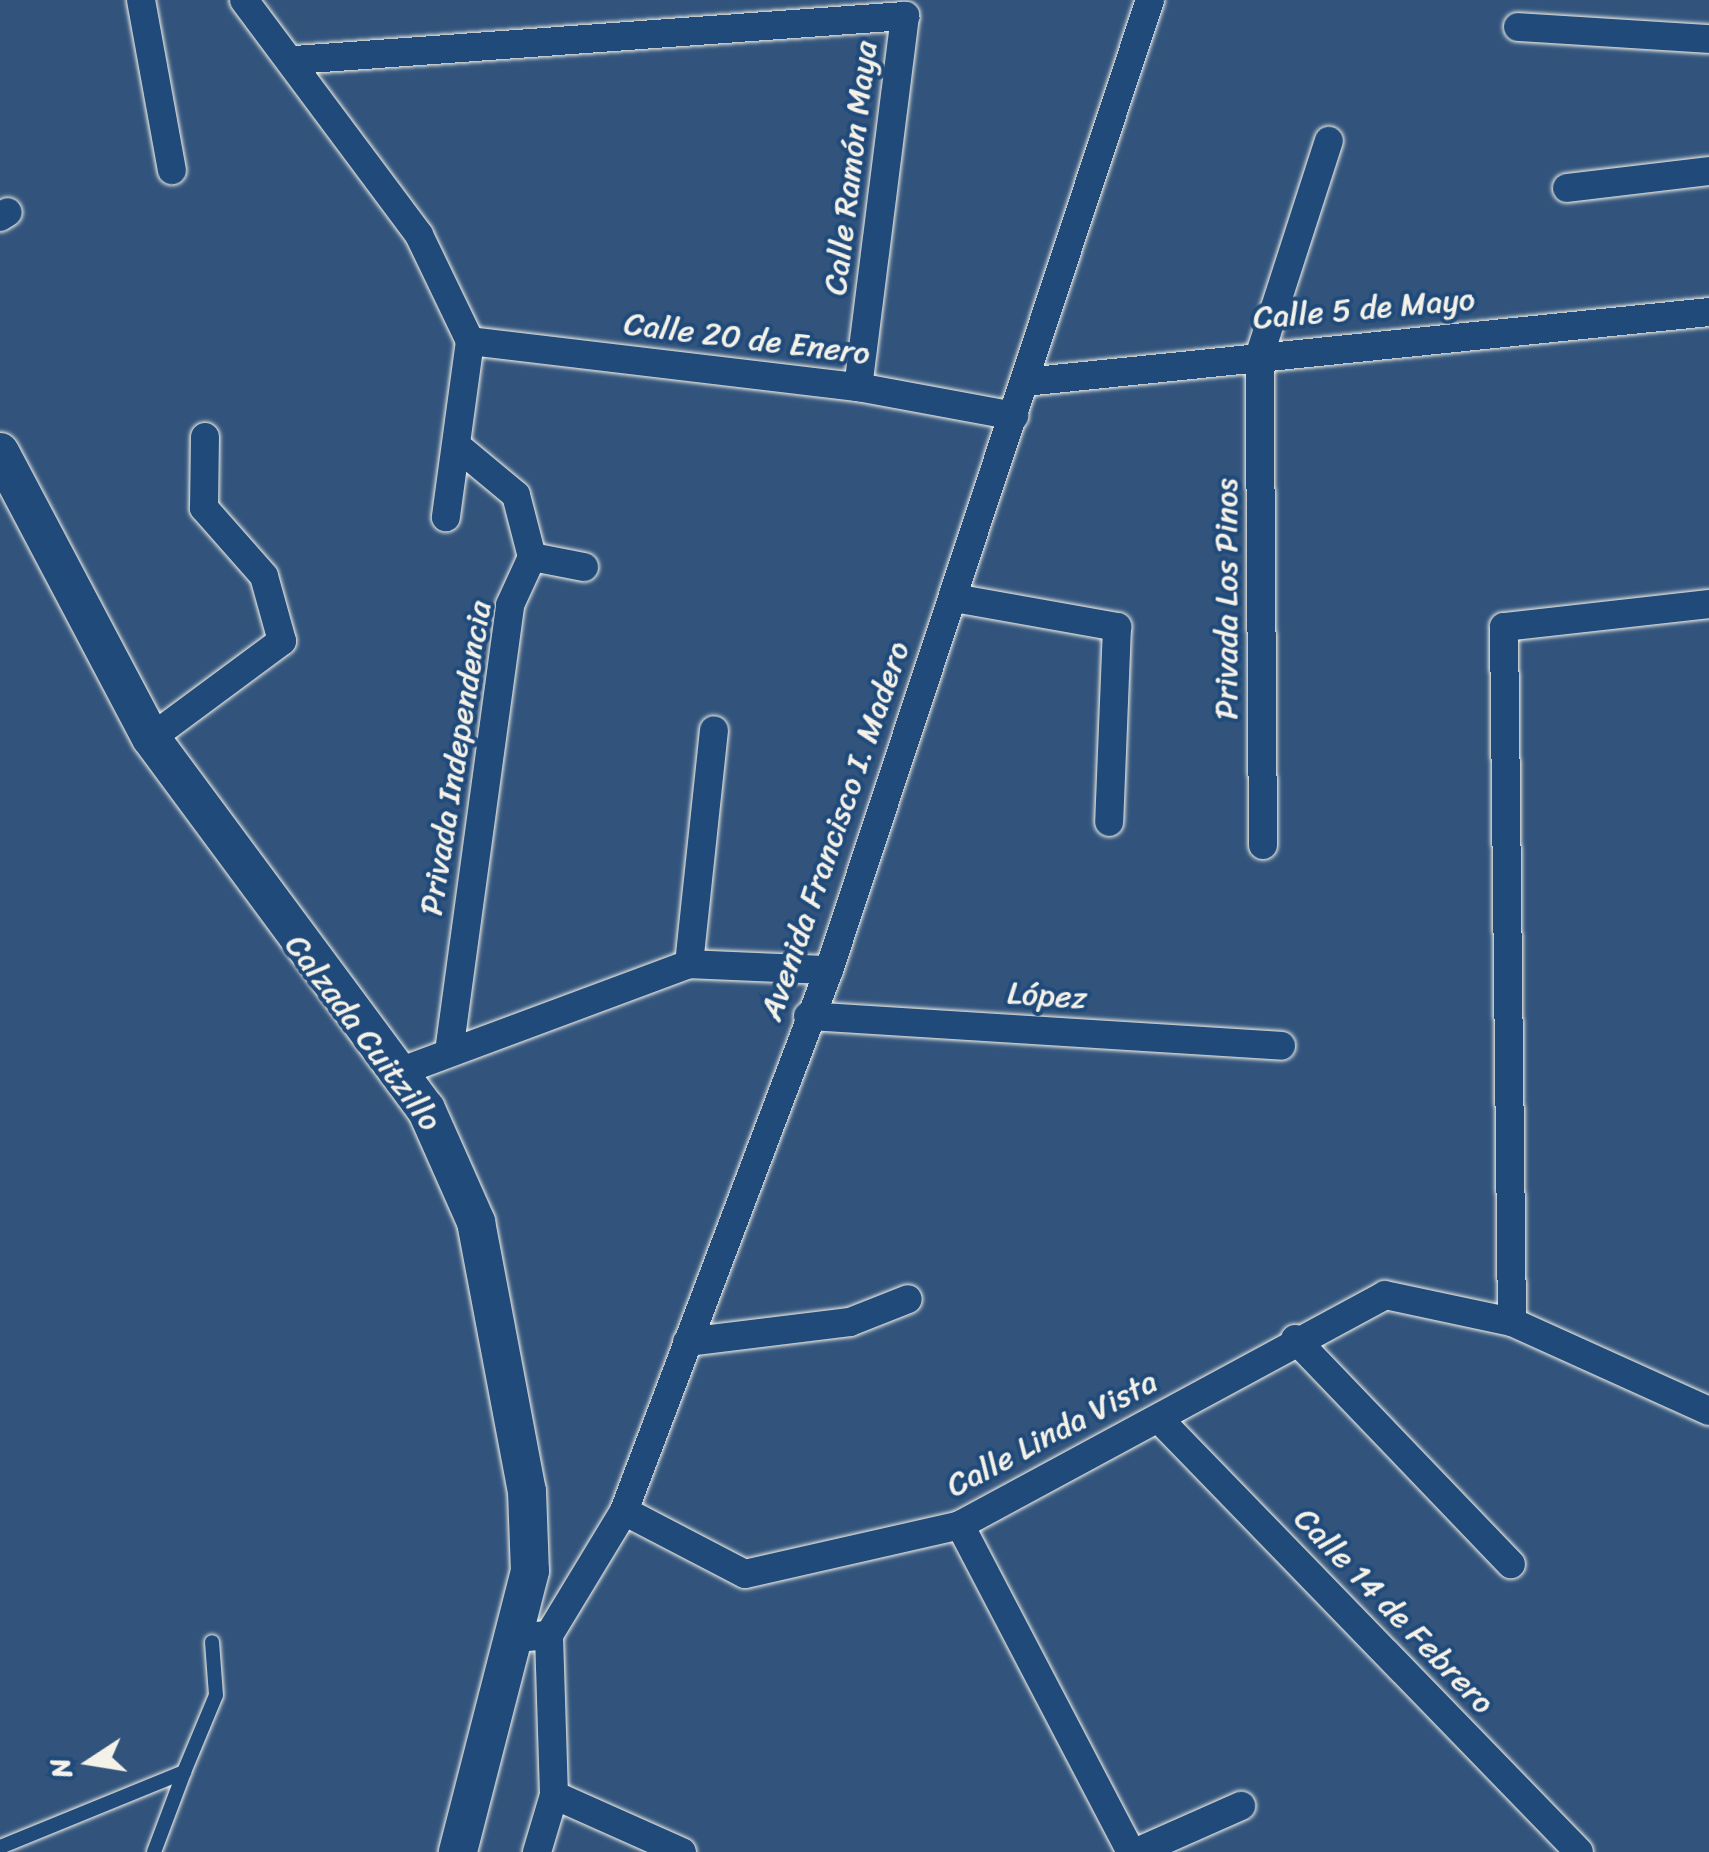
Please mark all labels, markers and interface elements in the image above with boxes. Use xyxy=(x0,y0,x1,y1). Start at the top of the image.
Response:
street label: Calle Ramón Maya xyxy=(816,39,886,297)
street label: Calle 5 de Mayo xyxy=(1251,280,1477,338)
street label: Calle 20 de Enero xyxy=(621,305,873,373)
street label: Privada Los Pinos xyxy=(1208,477,1246,721)
street label: Privada Independencia xyxy=(412,598,500,918)
street label: Avenida Francisco I. Madero xyxy=(752,636,918,1026)
street label: Calzada Cuitzillo xyxy=(277,927,449,1139)
street label: López xyxy=(1006,974,1088,1018)
street label: Calle Linda Vista xyxy=(940,1362,1164,1506)
street label: Calle 14 de Febrero xyxy=(1285,1500,1503,1722)
north arrow xyxy=(40,1712,140,1812)
text: N xyxy=(34,1754,86,1783)

